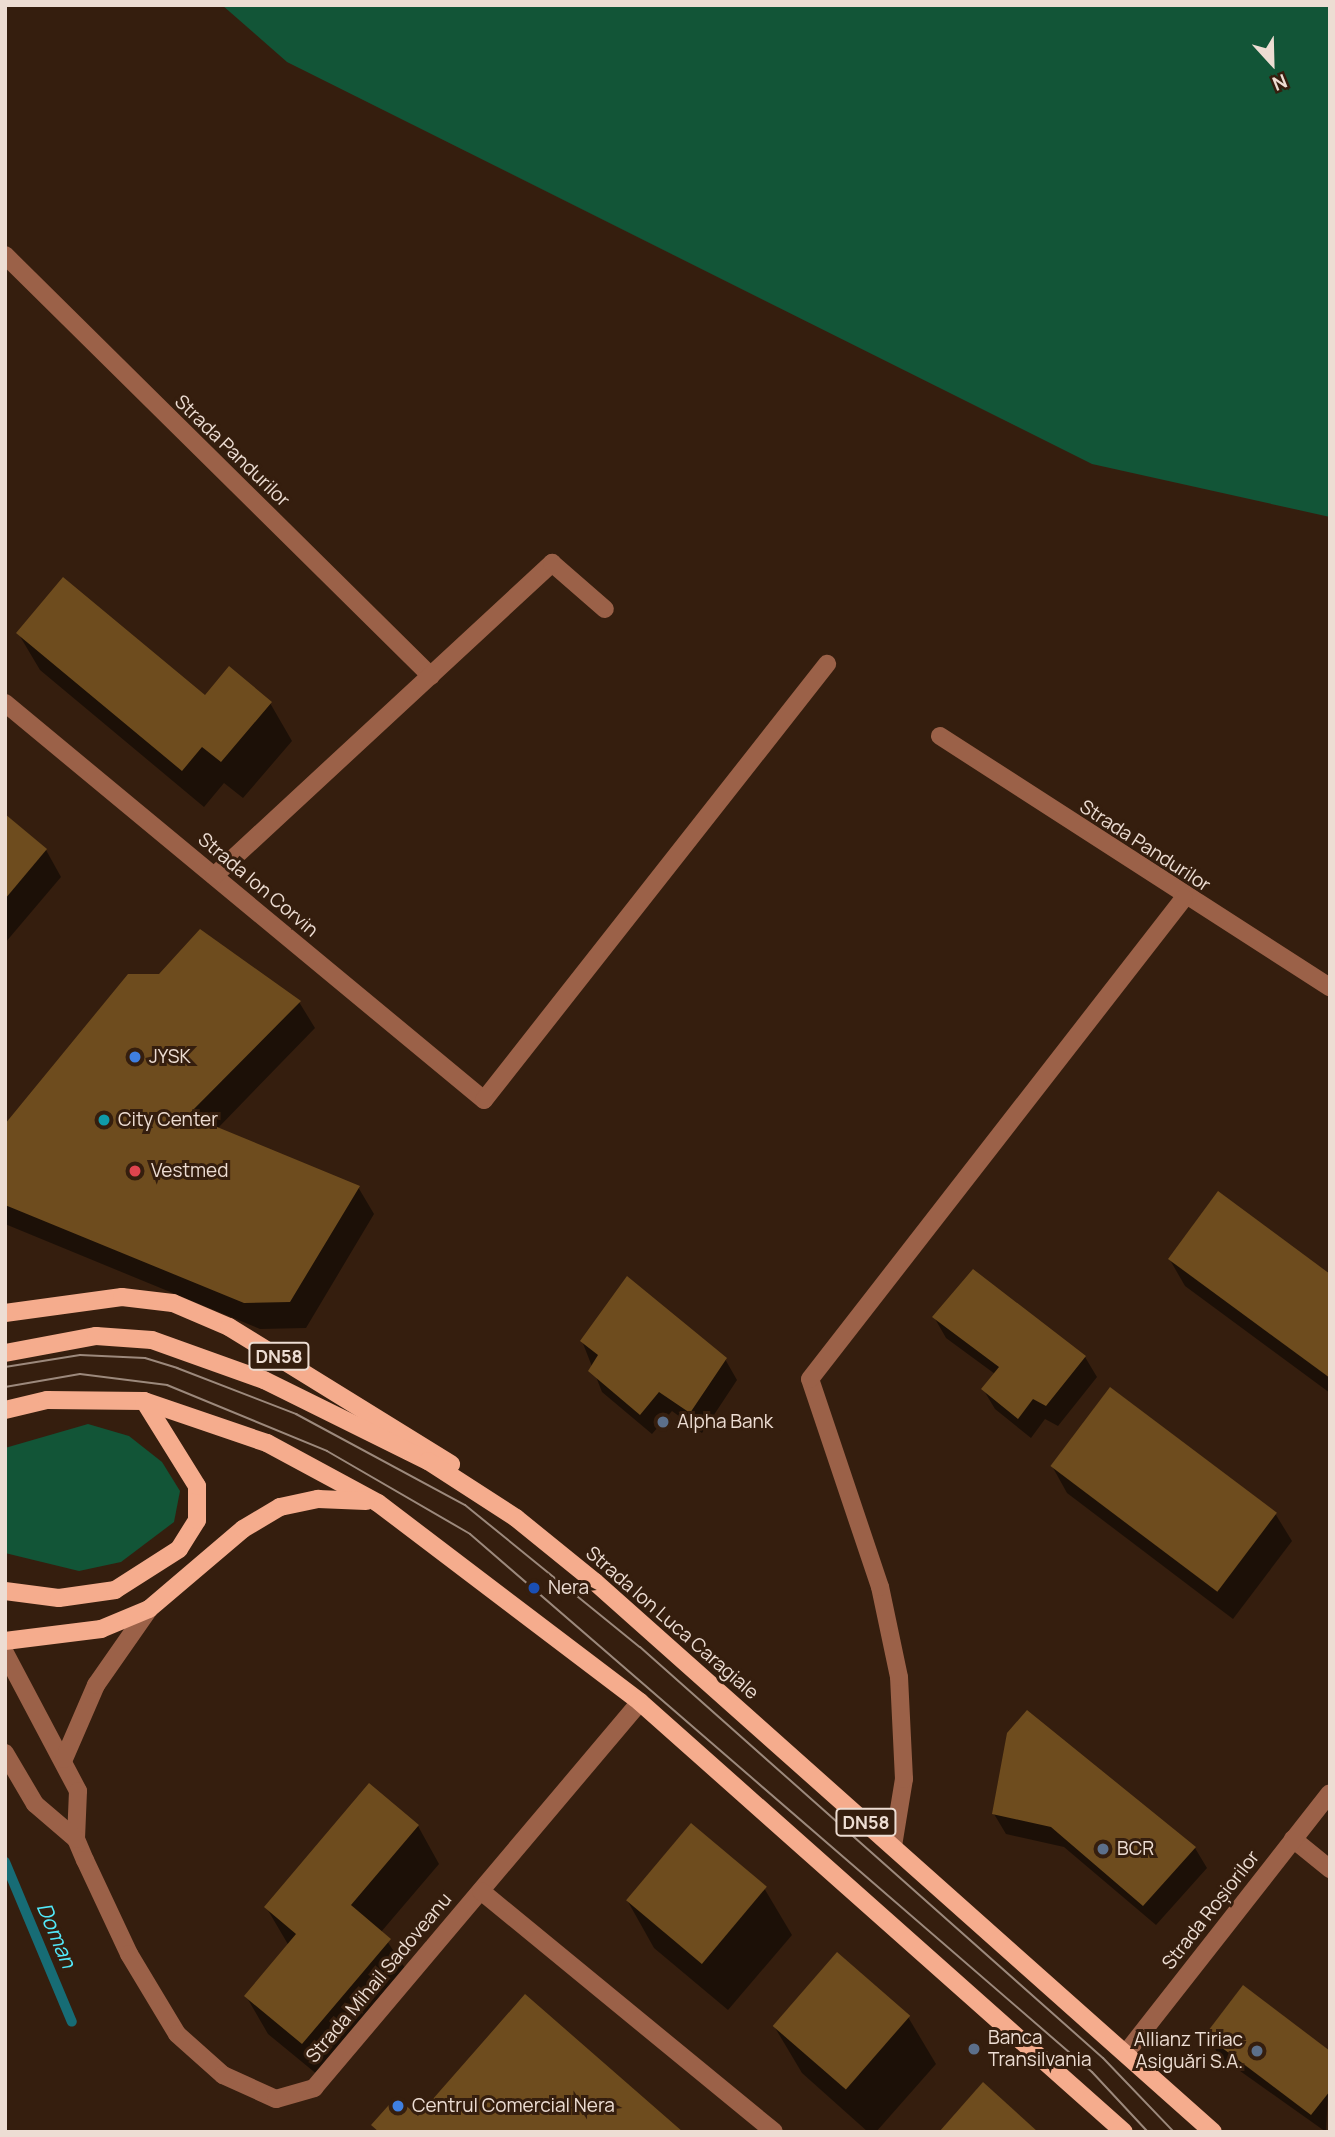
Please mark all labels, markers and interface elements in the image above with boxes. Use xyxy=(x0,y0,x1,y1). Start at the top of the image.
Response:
north arrow xyxy=(1237,28,1307,98)
text: N xyxy=(1269,68,1291,97)
street label: Strada Pandurilor xyxy=(170,390,294,512)
street label: Strada Pandurilor xyxy=(1075,795,1215,897)
street label: Strada Ion Corvin xyxy=(193,828,323,942)
place label: JYSK xyxy=(149,1046,191,1068)
marker: JYSK xyxy=(127,1049,143,1065)
place label: City Center xyxy=(118,1109,218,1131)
marker: City Center xyxy=(96,1112,112,1128)
place label: Vestmed xyxy=(151,1160,228,1182)
marker: Vestmed xyxy=(125,1161,145,1181)
road number: DN58 xyxy=(247,1342,310,1371)
place label: Alpha Bank xyxy=(677,1411,773,1433)
marker: Alpha Bank xyxy=(655,1414,671,1430)
street label: Strada Ion Luca Caragiale xyxy=(581,1542,763,1704)
place label: Nera xyxy=(548,1577,589,1599)
marker: Nera xyxy=(526,1580,542,1596)
road number: DN58 xyxy=(834,1808,898,1836)
place label: BCR xyxy=(1117,1838,1154,1860)
marker: BCR xyxy=(1095,1841,1111,1857)
street label: Strada Roșiorilor xyxy=(1158,1846,1264,1974)
street label: Strada Mihail Sadoveanu xyxy=(301,1888,457,2068)
water label: Doman xyxy=(32,1899,82,1971)
place label: Banca Transilvania xyxy=(988,2027,1091,2071)
place label: Allianz Tiriac Asiguări S.A. xyxy=(1134,2029,1243,2073)
marker: Banca Transilvania xyxy=(966,2041,982,2057)
marker: Allianz Tiriac Asiguări S.A. xyxy=(1249,2043,1265,2059)
place label: Centrul Comercial Nera xyxy=(412,2095,615,2117)
marker: Centrul Comercial Nera xyxy=(390,2098,406,2114)

